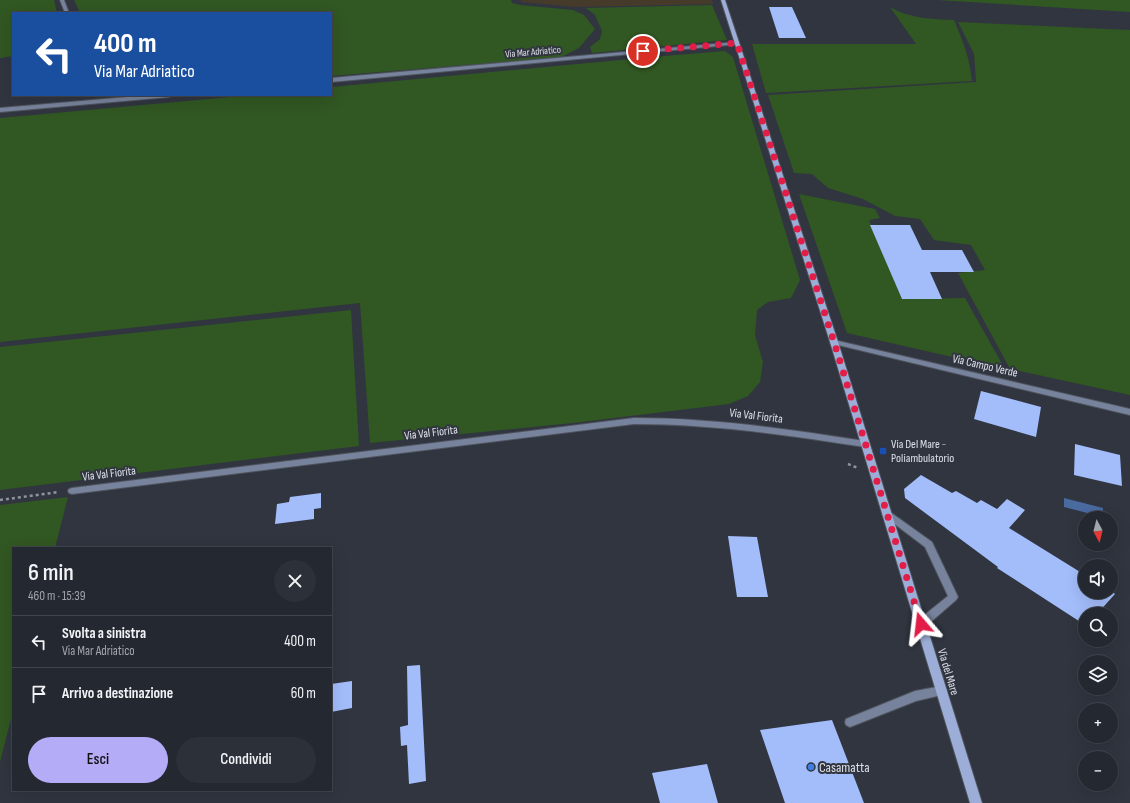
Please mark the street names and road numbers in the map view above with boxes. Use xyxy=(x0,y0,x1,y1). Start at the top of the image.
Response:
street label: Via Mar Adriatico xyxy=(505,44,561,60)
street label: Via Campo Verde xyxy=(951,351,1019,381)
street label: Via Val Fiorita xyxy=(728,405,784,427)
street label: Via Val Fiorita xyxy=(403,422,459,444)
street label: Via Val Fiorita xyxy=(81,463,137,485)
street label: Via del Mare xyxy=(934,647,962,697)

